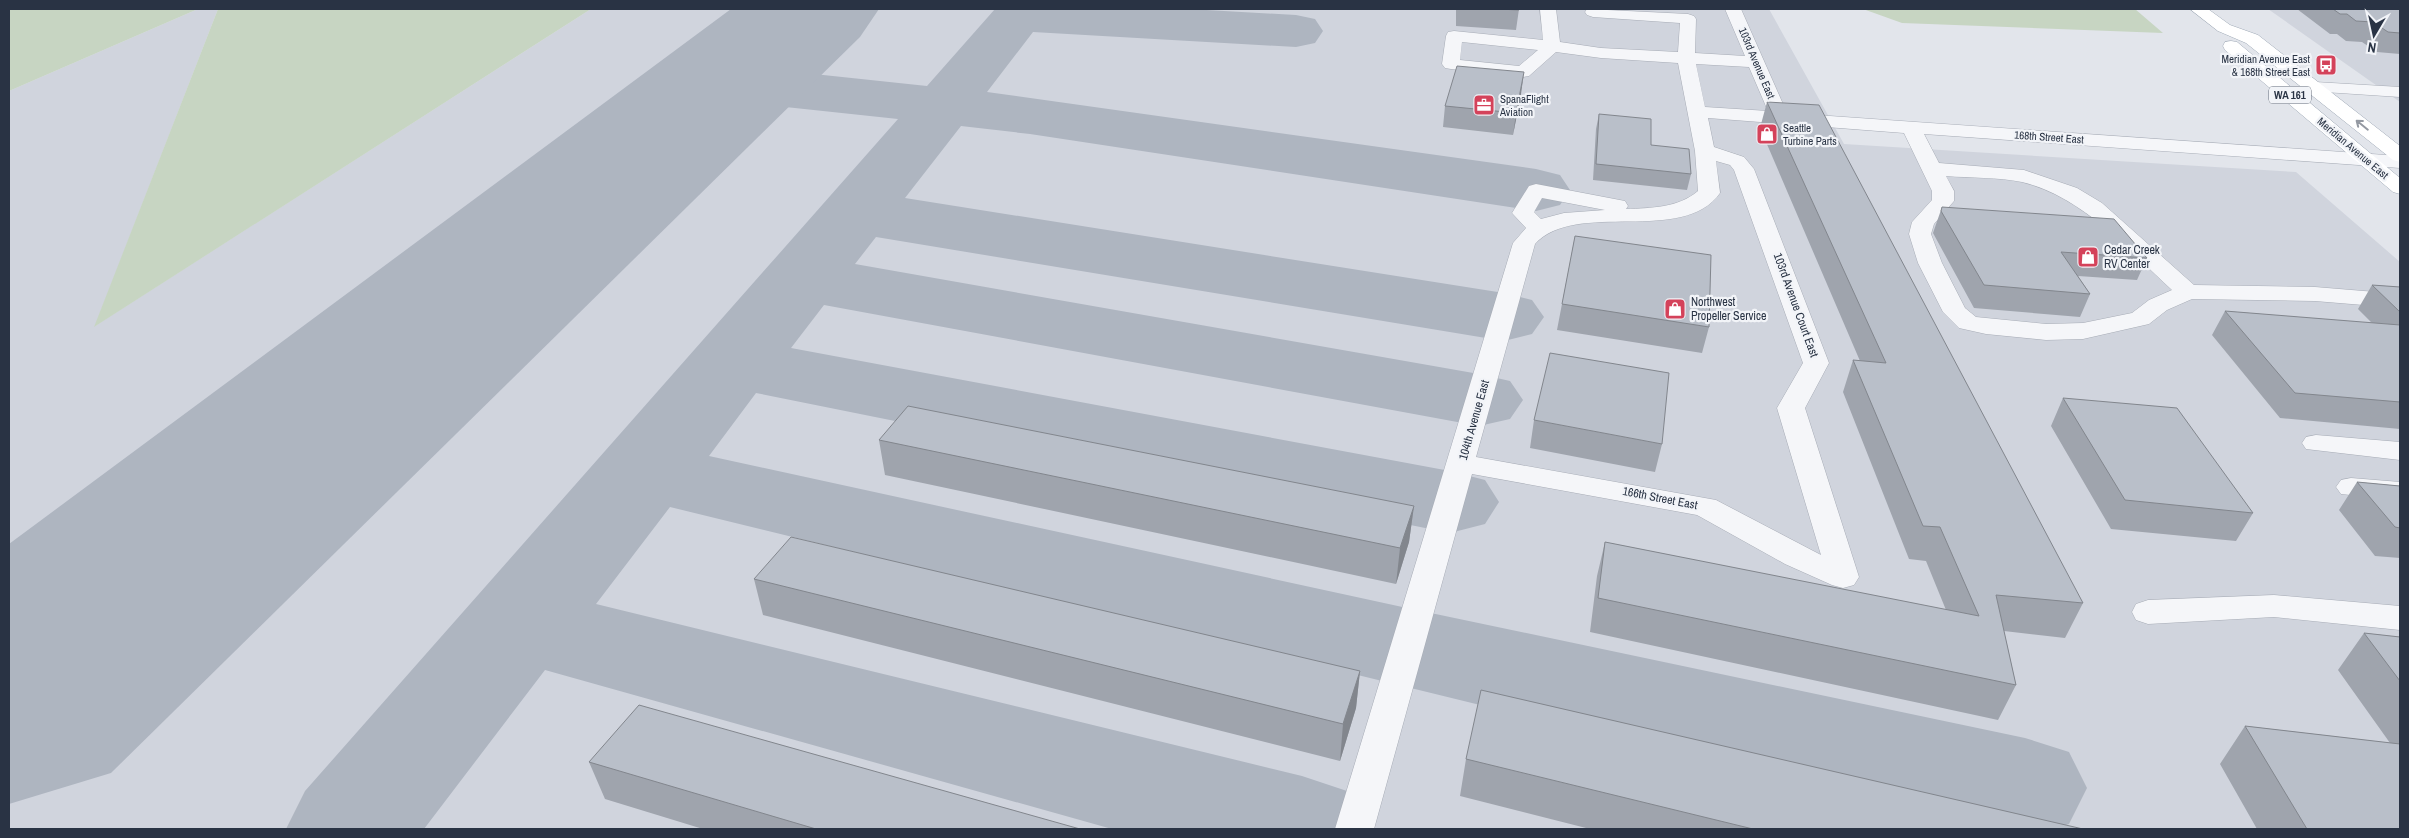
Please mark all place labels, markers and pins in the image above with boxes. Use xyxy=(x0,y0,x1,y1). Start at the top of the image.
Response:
place label: Meridian Avenue East & 168th Street East xyxy=(2221,52,2310,79)
bus stop icon: Meridian Avenue East & 168th Street East xyxy=(2314,53,2338,77)
place label: SpanaFlight Aviation xyxy=(1499,92,1549,119)
office icon: SpanaFlight Aviation xyxy=(1472,93,1496,117)
place label: Seattle Turbine Parts xyxy=(1783,121,1837,148)
shop icon: Seattle Turbine Parts xyxy=(1755,122,1779,146)
place label: Cedar Creek RV Center xyxy=(2104,242,2160,272)
shop icon: Cedar Creek RV Center xyxy=(2076,245,2100,269)
place label: Northwest Propeller Service xyxy=(1691,294,1766,324)
shop icon: Northwest Propeller Service xyxy=(1663,297,1687,321)

